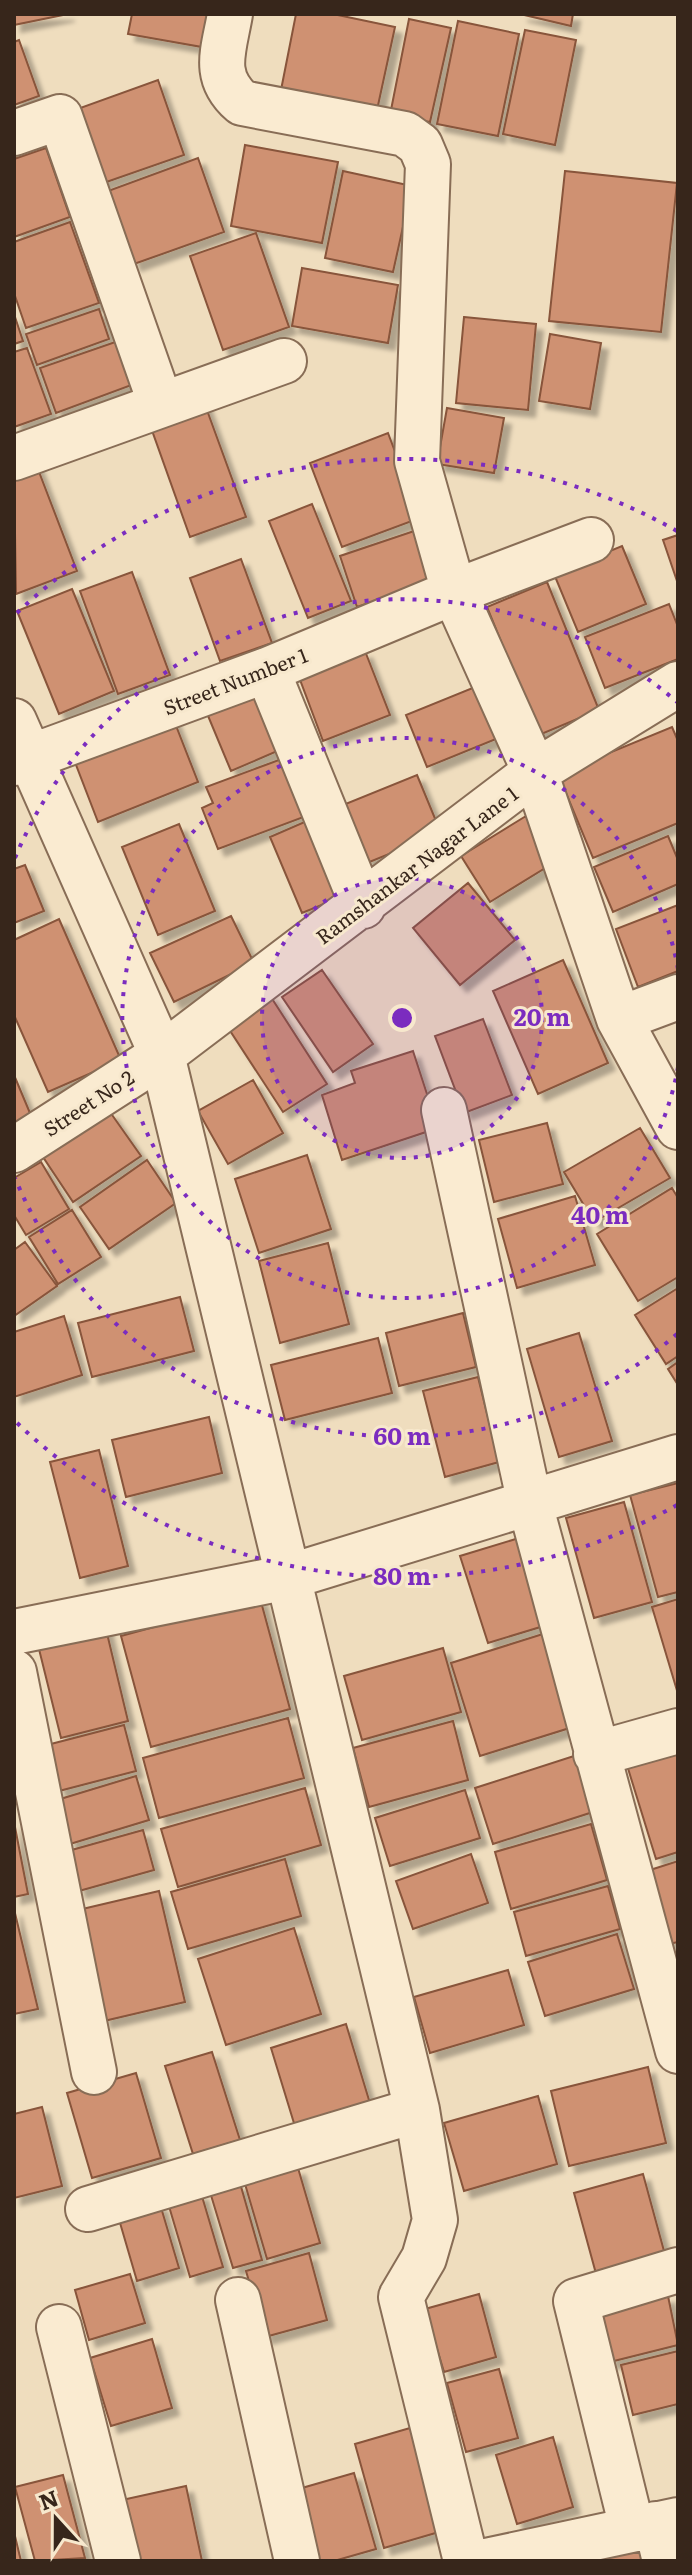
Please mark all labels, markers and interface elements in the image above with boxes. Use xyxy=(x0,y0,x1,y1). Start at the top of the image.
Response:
street label: Street Number 1 xyxy=(158,639,312,721)
street label: Ramshankar Nagar Lane 1 xyxy=(308,778,524,950)
text: 20 m xyxy=(514,998,570,1033)
centre of rings xyxy=(388,1004,416,1032)
street label: Street No 2 xyxy=(37,1061,139,1143)
text: 40 m xyxy=(571,1196,629,1231)
text: 60 m xyxy=(373,1417,431,1452)
text: 80 m xyxy=(373,1557,431,1592)
north arrow xyxy=(16,2479,96,2559)
text: N xyxy=(34,2480,63,2518)

